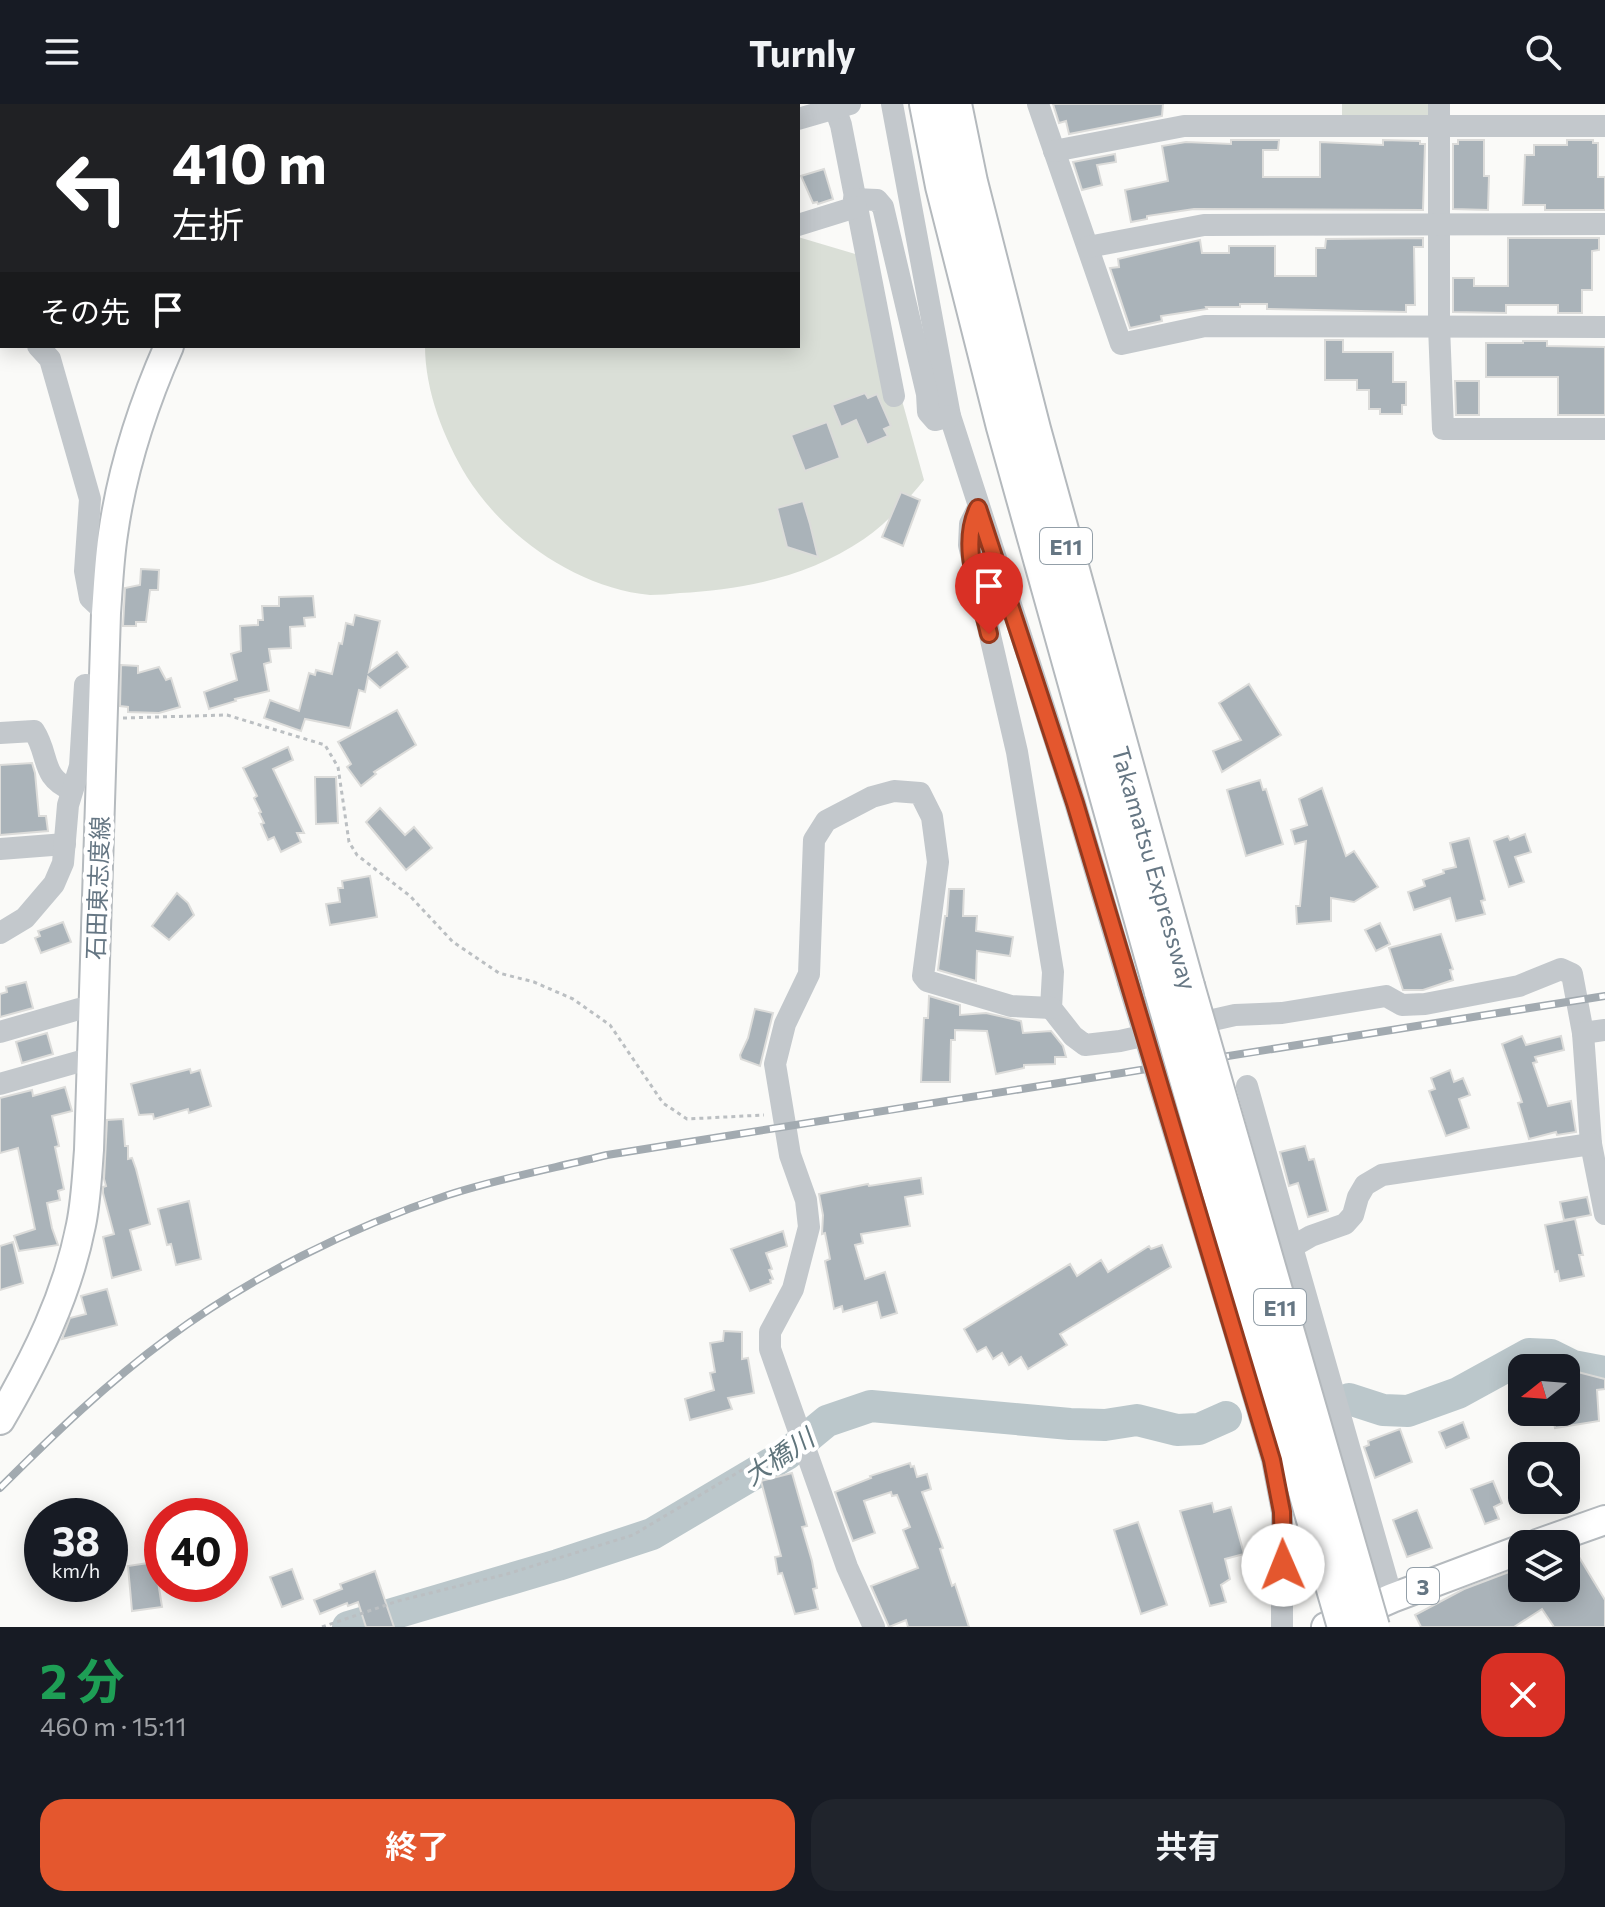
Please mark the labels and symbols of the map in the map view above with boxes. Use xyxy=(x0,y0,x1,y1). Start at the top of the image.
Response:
road number: E11 xyxy=(1040,528,1092,564)
pin xyxy=(955,552,1023,634)
street label: Takamatsu Expressway xyxy=(1106,743,1204,993)
street label: 石田東志度線 xyxy=(80,816,114,960)
road number: E11 xyxy=(1254,1289,1306,1325)
north arrow xyxy=(1508,1354,1580,1426)
water label: 大橋川 xyxy=(737,1420,821,1491)
speed limit sign: 40 xyxy=(144,1498,248,1602)
position arrow xyxy=(1241,1523,1325,1607)
road number: 3 xyxy=(1407,1568,1439,1604)

